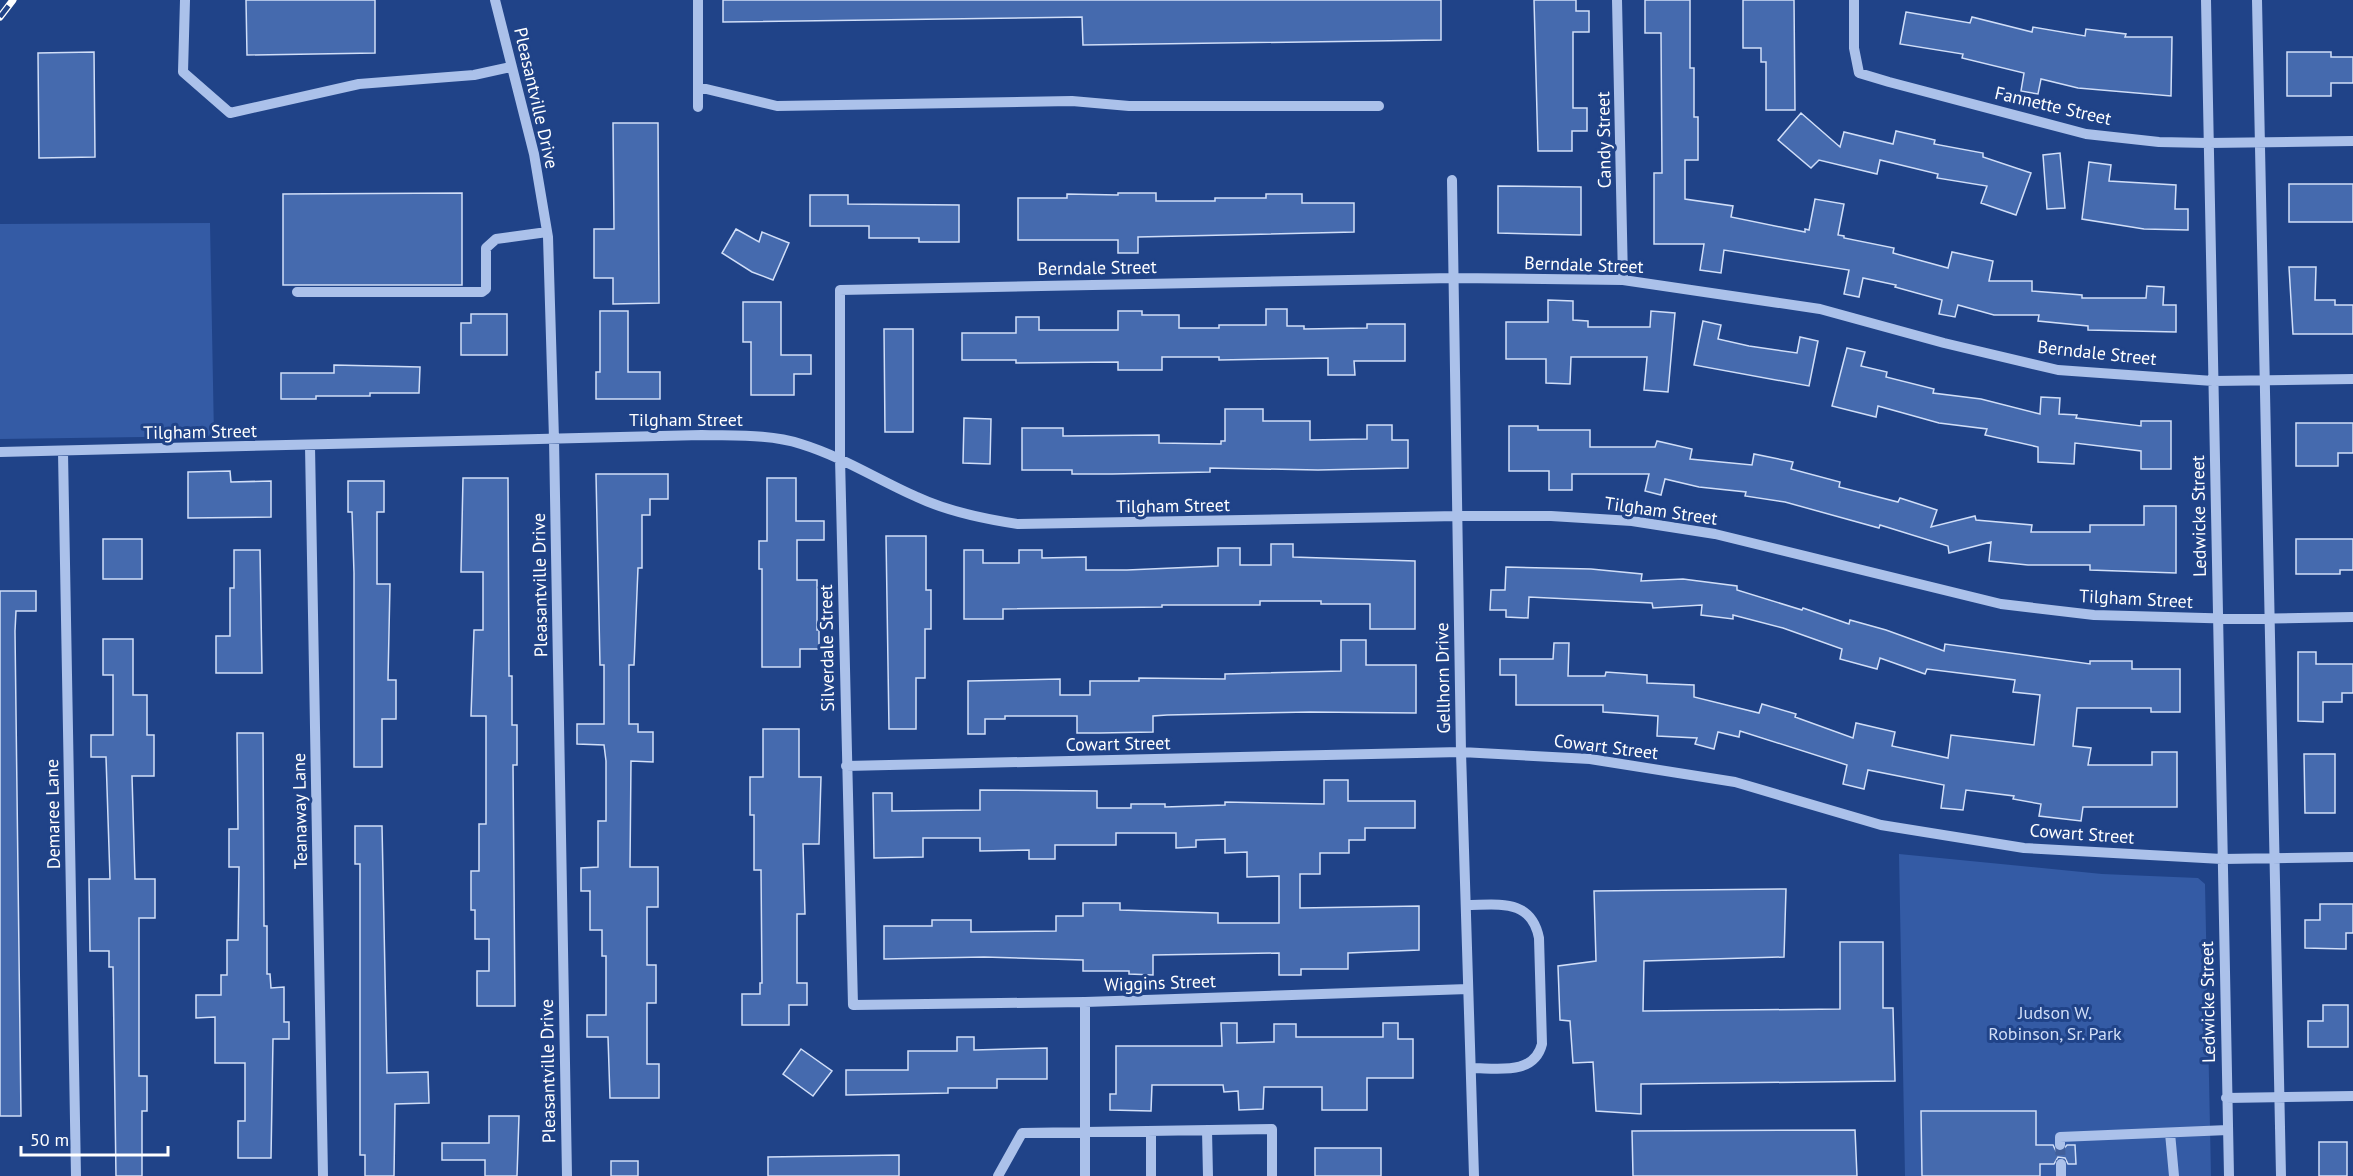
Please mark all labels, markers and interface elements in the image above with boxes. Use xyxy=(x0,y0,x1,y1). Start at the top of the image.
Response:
street label: Pleasantville Drive xyxy=(509,25,564,171)
street label: Fannette Street xyxy=(1993,81,2114,130)
street label: Candy Street xyxy=(1591,91,1616,189)
street label: Berndale Street xyxy=(1524,251,1644,278)
street label: Berndale Street xyxy=(1037,255,1157,280)
street label: Berndale Street xyxy=(2036,335,2158,370)
street label: Tilgham Street xyxy=(629,408,743,431)
street label: Tilgham Street xyxy=(143,419,257,444)
street label: Ledwicke Street xyxy=(2186,455,2211,577)
street label: Tilgham Street xyxy=(1603,491,1719,530)
street label: Tilgham Street xyxy=(1116,493,1230,518)
street label: Pleasantville Drive xyxy=(527,513,552,657)
street label: Silverdale Street xyxy=(814,584,839,712)
street label: Tilgham Street xyxy=(2079,584,2194,613)
street label: Gellhorn Drive xyxy=(1430,622,1455,734)
street label: Cowart Street xyxy=(1553,729,1659,764)
street label: Cowart Street xyxy=(1065,731,1171,756)
street label: Teanaway Lane xyxy=(287,753,312,869)
street label: Demaree Lane xyxy=(40,759,65,869)
street label: Cowart Street xyxy=(2029,818,2135,849)
street label: Ledwicke Street xyxy=(2195,941,2220,1063)
street label: Wiggins Street xyxy=(1104,969,1216,996)
street label: Pleasantville Drive xyxy=(535,999,560,1143)
park label: Judson W. Robinson, Sr. Park xyxy=(1988,1001,2122,1045)
scale bar xyxy=(21,1119,168,1157)
text: 50 m xyxy=(30,1128,69,1151)

